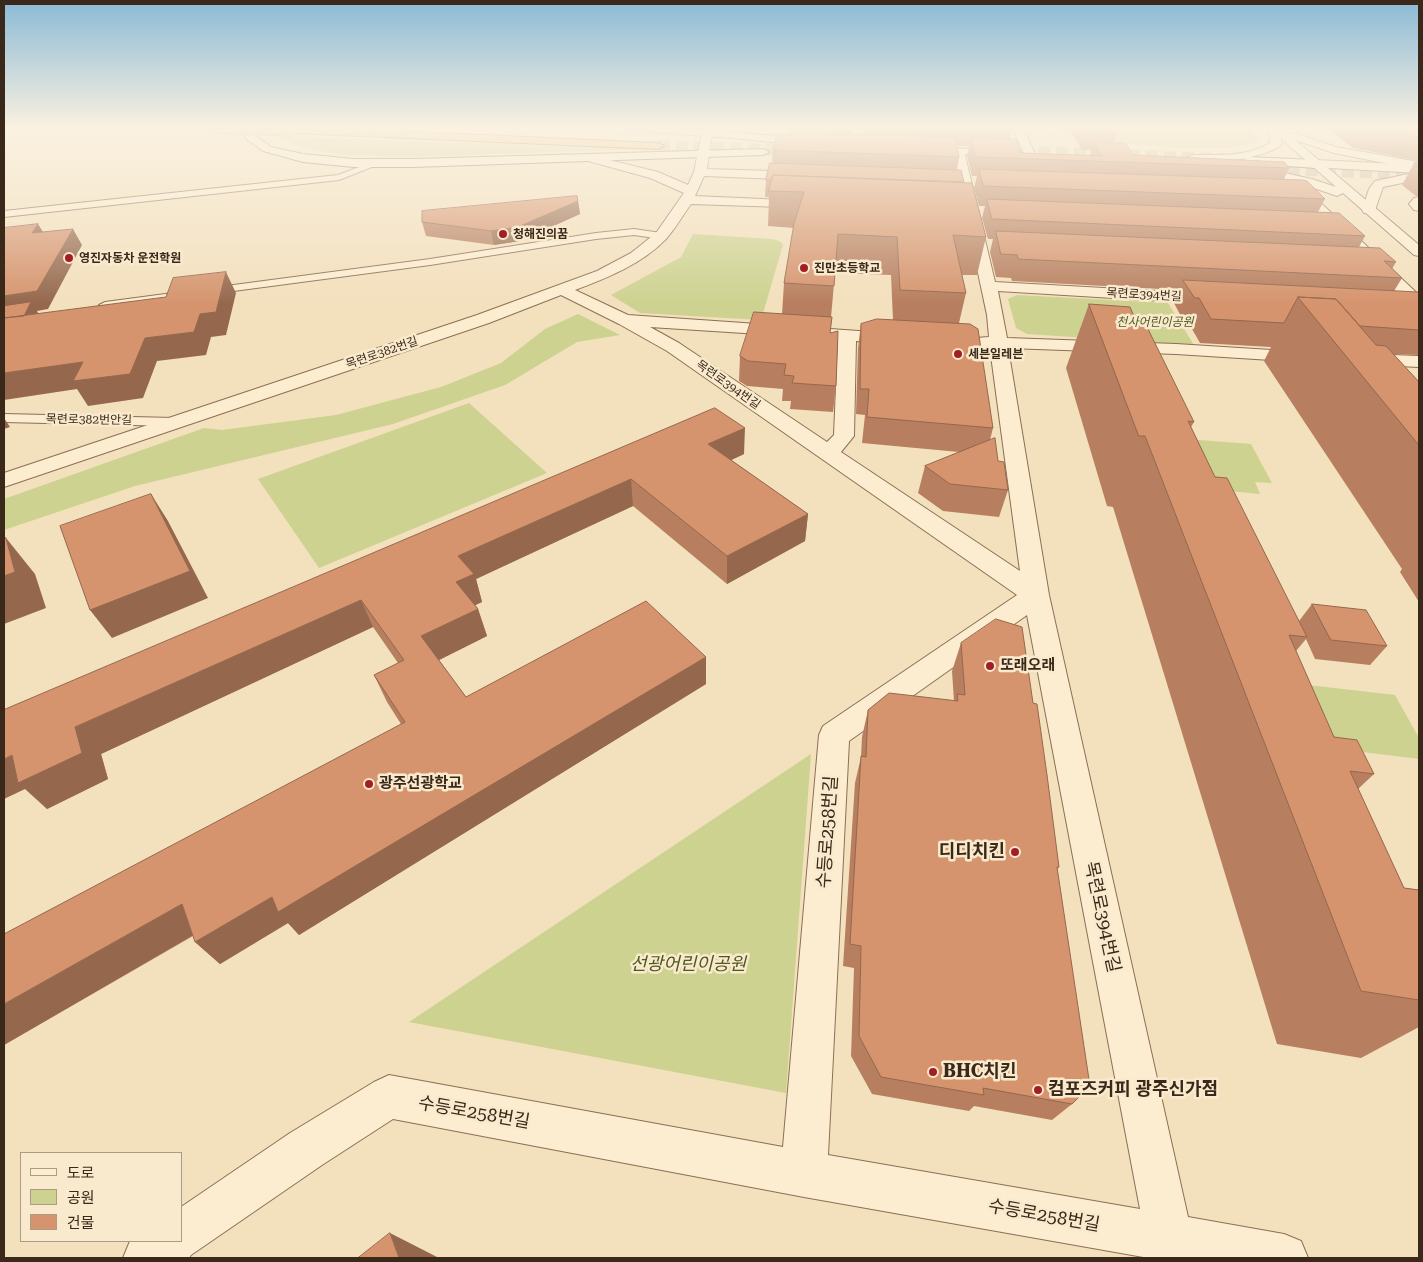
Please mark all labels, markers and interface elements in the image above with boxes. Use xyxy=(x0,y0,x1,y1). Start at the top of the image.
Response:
place label: 청해진의꿈 xyxy=(513,227,568,241)
marker: 청해진의꿈 xyxy=(497,228,509,240)
place label: 영진자동차 운전학원 xyxy=(79,251,181,265)
marker: 영진자동차 운전학원 xyxy=(63,252,75,264)
place label: 진만초등학교 xyxy=(814,261,880,275)
marker: 진만초등학교 xyxy=(798,262,810,274)
street label: 목련로394번길 xyxy=(1106,286,1182,304)
park label: 천사어린이공원 xyxy=(1116,315,1194,329)
street label: 목련로382번길 xyxy=(344,334,420,372)
place label: 세븐일레븐 xyxy=(968,347,1023,361)
marker: 세븐일레븐 xyxy=(952,348,964,360)
street label: 목련로394번길 xyxy=(693,357,763,413)
street label: 목련로382번안길 xyxy=(46,412,132,428)
place label: 또래오래 xyxy=(1000,657,1055,675)
marker: 또래오래 xyxy=(984,660,996,672)
place label: 광주선광학교 xyxy=(379,775,462,793)
street label: 수등로258번길 xyxy=(813,775,843,889)
marker: 광주선광학교 xyxy=(363,778,375,790)
place label: 디디치킨 xyxy=(939,841,1005,863)
marker: 디디치킨 xyxy=(1009,846,1021,858)
street label: 목련로394번길 xyxy=(1080,859,1124,975)
park label: 선광어린이공원 xyxy=(630,954,746,976)
place label: BHC치킨 xyxy=(943,1061,1016,1083)
marker: BHC치킨 xyxy=(927,1066,939,1078)
place label: 컴포즈커피 광주신가점 xyxy=(1048,1079,1218,1101)
marker: 컴포즈커피 광주신가점 xyxy=(1032,1084,1044,1096)
street label: 수등로258번길 xyxy=(416,1093,532,1133)
legend xyxy=(20,1152,182,1242)
text: 도로 xyxy=(67,1164,95,1182)
text: 공원 xyxy=(67,1189,95,1207)
street label: 수등로258번길 xyxy=(986,1196,1102,1236)
text: 건물 xyxy=(67,1214,95,1232)

